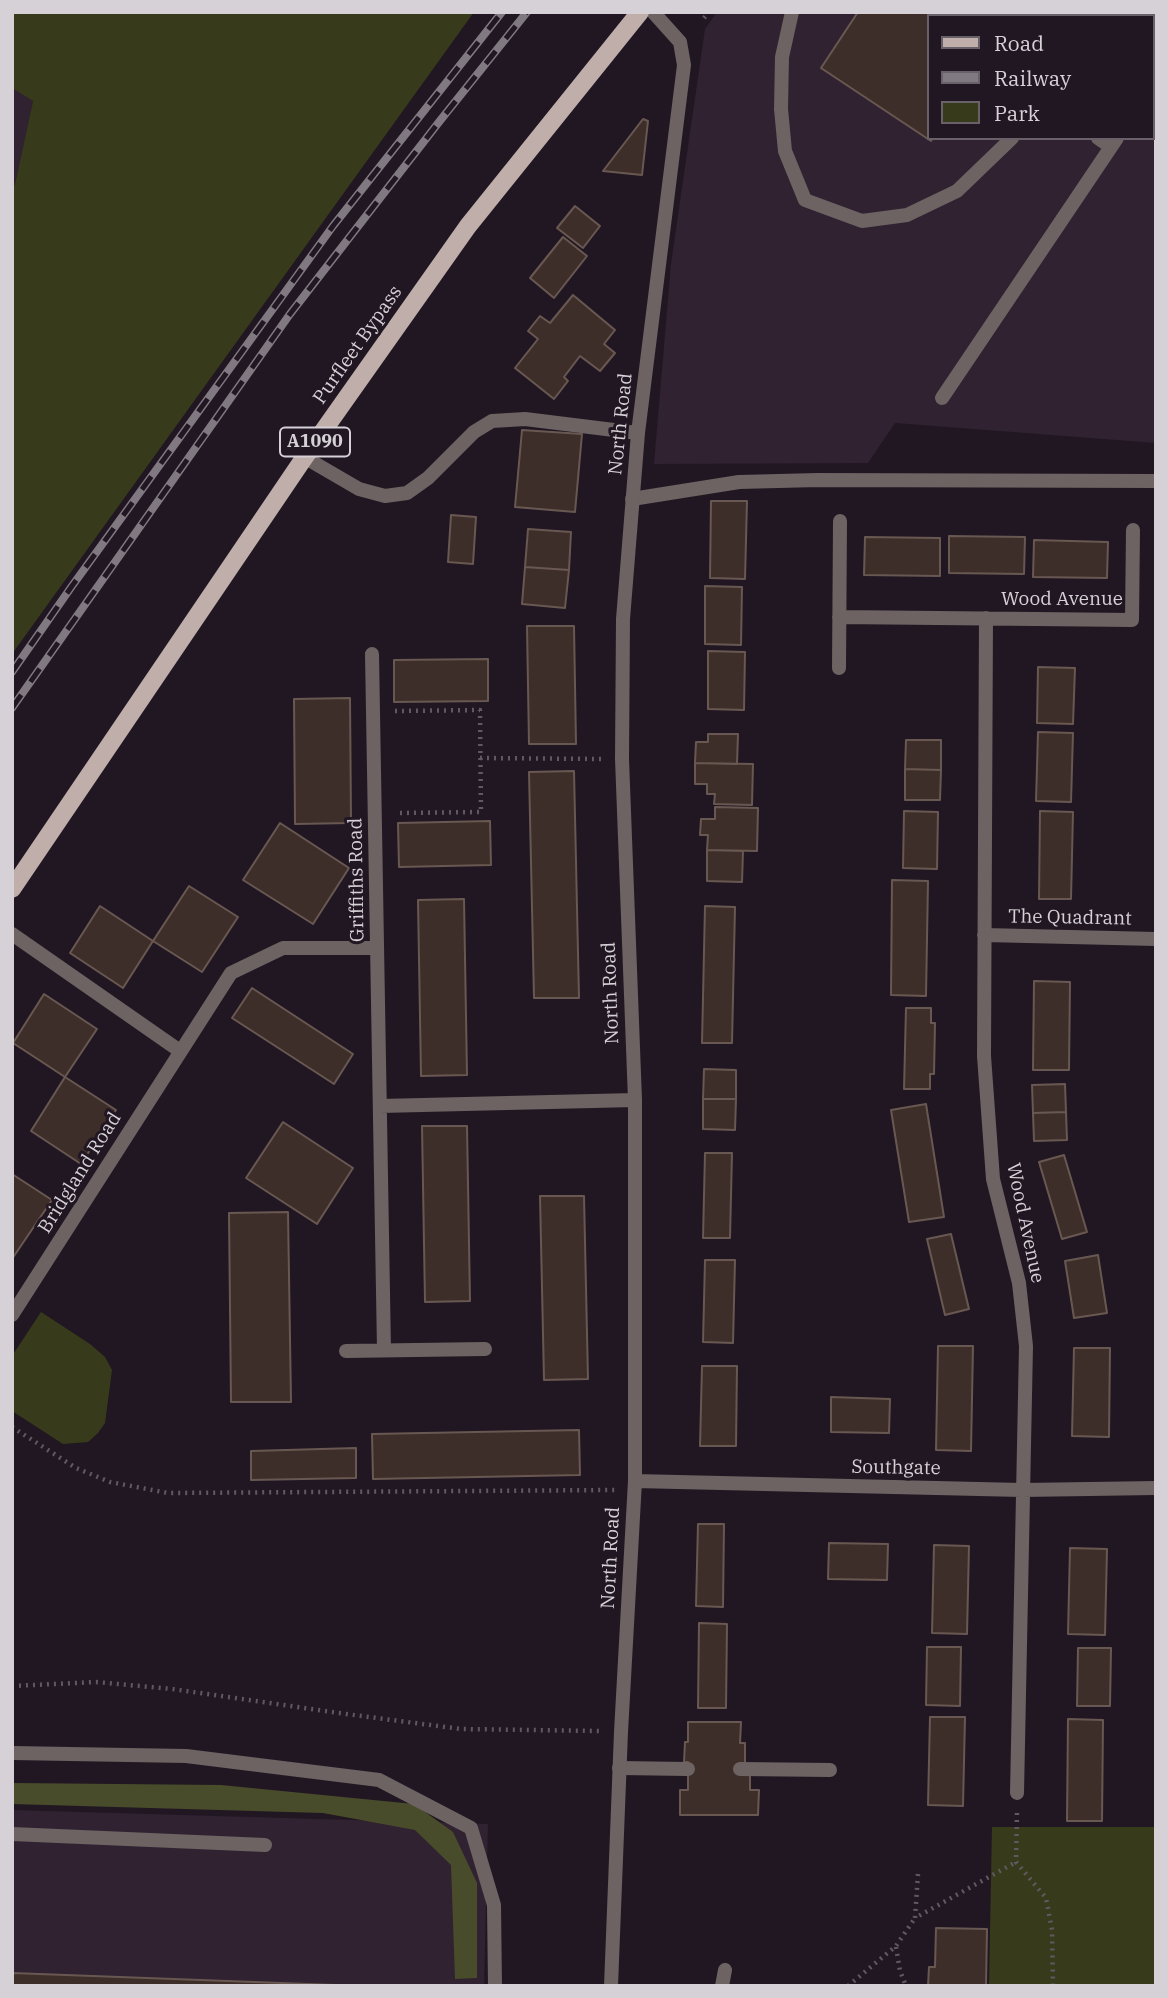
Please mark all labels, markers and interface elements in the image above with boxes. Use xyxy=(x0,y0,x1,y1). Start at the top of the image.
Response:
legend xyxy=(926,14,1154,140)
text: Road xyxy=(994,29,1044,57)
text: Railway xyxy=(994,64,1071,92)
text: Park xyxy=(994,99,1040,127)
street label: Purfleet Bypass xyxy=(309,281,407,409)
street label: North Road xyxy=(604,372,638,476)
road number: A1090 xyxy=(280,428,350,457)
street label: Wood Avenue xyxy=(1001,589,1123,611)
street label: Griffiths Road xyxy=(345,818,369,942)
street label: The Quadrant xyxy=(1008,906,1132,930)
street label: North Road xyxy=(598,941,624,1045)
street label: Bridgland Road xyxy=(34,1108,126,1238)
street label: Wood Avenue xyxy=(1001,1161,1049,1285)
street label: Southgate xyxy=(851,1456,941,1480)
street label: North Road xyxy=(597,1506,625,1610)

